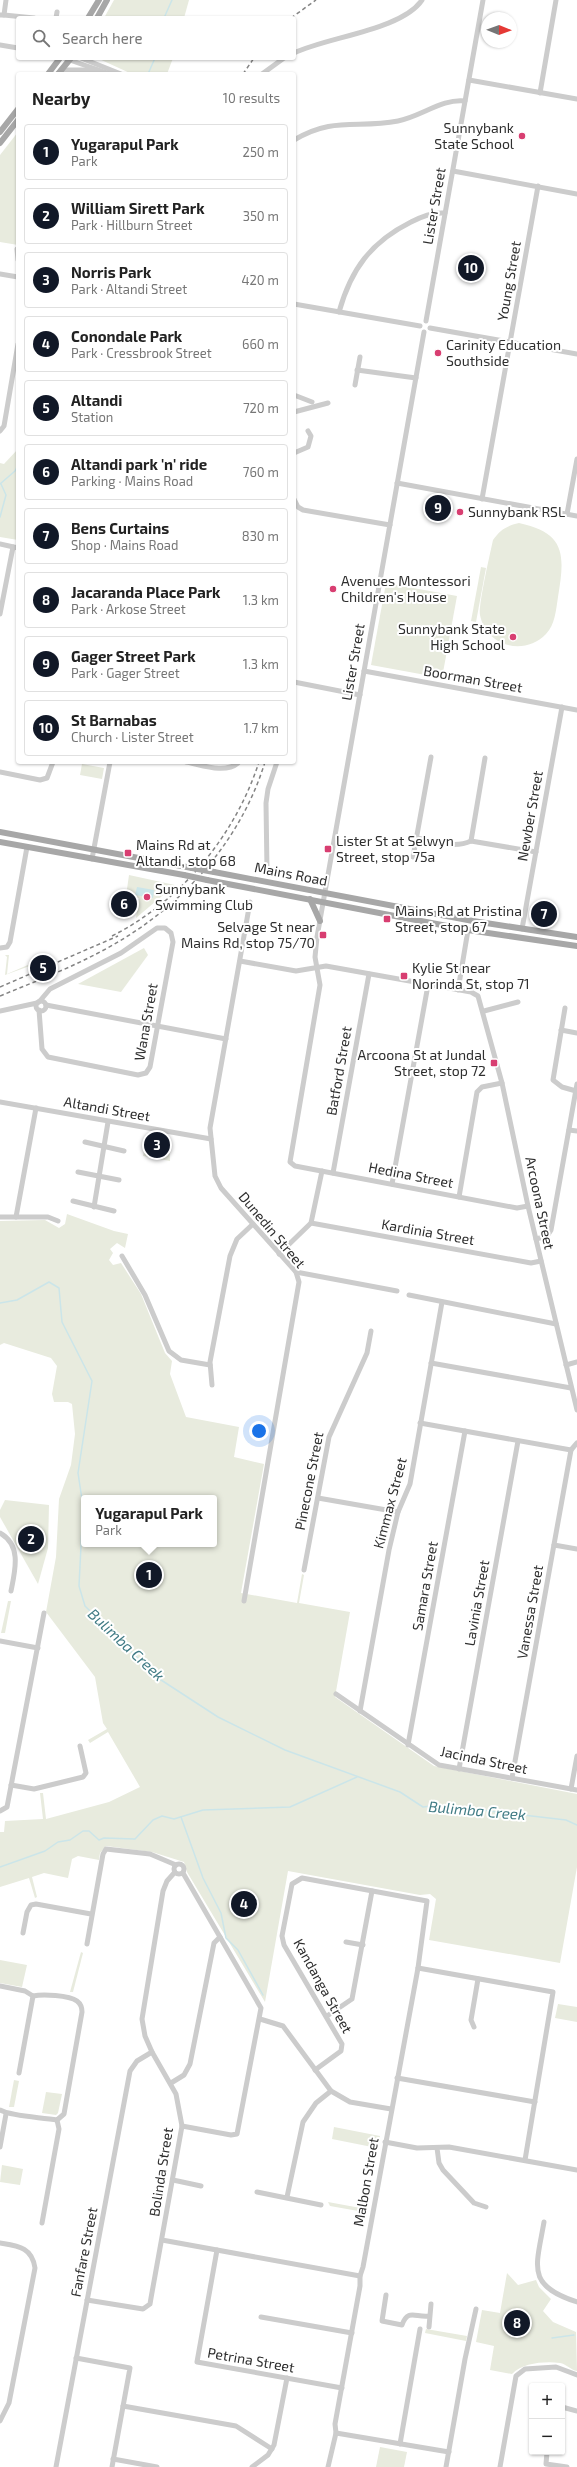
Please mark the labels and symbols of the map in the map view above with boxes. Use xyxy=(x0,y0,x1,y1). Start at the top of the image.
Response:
north arrow xyxy=(481,12,517,48)
place label: Sunnybank State School xyxy=(434,119,515,152)
marker: Sunnybank State School xyxy=(517,131,527,141)
street label: Lister Street xyxy=(418,166,449,246)
street label: Young Street xyxy=(493,240,524,322)
pin: 10 xyxy=(458,253,484,283)
place label: Carinity Education Southside xyxy=(446,336,561,369)
marker: Carinity Education Southside xyxy=(433,348,443,358)
pin: 9 xyxy=(425,493,451,523)
place label: Sunnybank RSL xyxy=(468,503,565,520)
marker: Sunnybank RSL xyxy=(455,507,465,517)
place label: Avenues Montessori Children's House xyxy=(341,572,471,605)
marker: Avenues Montessori Children's House xyxy=(328,584,338,594)
place label: Sunnybank State High School xyxy=(398,620,506,653)
street label: Lister Street xyxy=(337,622,368,702)
marker: Sunnybank State High School xyxy=(508,632,518,642)
street label: Boorman Street xyxy=(422,661,524,696)
street label: Newber Street xyxy=(513,769,546,863)
place label: Lister St at Selwyn Street, stop 75a xyxy=(336,832,454,865)
place label: Mains Rd at Altandi, stop 68 xyxy=(136,836,236,869)
marker: Lister St at Selwyn Street, stop 75a xyxy=(323,844,333,854)
marker: Mains Rd at Altandi, stop 68 xyxy=(123,848,133,858)
street label: Mains Road xyxy=(253,858,329,889)
place label: Sunnybank Swimming Club xyxy=(155,880,253,913)
pin: 6 xyxy=(111,889,137,919)
marker: Sunnybank Swimming Club xyxy=(142,892,152,902)
pin: 7 xyxy=(531,899,557,929)
place label: Mains Rd at Pristina Street, stop 67 xyxy=(395,902,522,935)
marker: Mains Rd at Pristina Street, stop 67 xyxy=(382,914,392,924)
place label: Selvage St near Mains Rd, stop 75/70 xyxy=(181,918,315,951)
marker: Selvage St near Mains Rd, stop 75/70 xyxy=(318,930,328,940)
pin: 5 xyxy=(30,953,56,983)
place label: Kylie St near Norinda St, stop 71 xyxy=(412,959,530,992)
marker: Kylie St near Norinda St, stop 71 xyxy=(399,971,409,981)
street label: Wana Street xyxy=(130,982,161,1062)
street label: Batford Street xyxy=(322,1025,355,1117)
place label: Arcoona St at Jundal Street, stop 72 xyxy=(357,1046,487,1079)
marker: Arcoona St at Jundal Street, stop 72 xyxy=(489,1058,499,1068)
street label: Altandi Street xyxy=(63,1093,152,1124)
pin: 3 xyxy=(144,1130,170,1160)
street label: Arcoona Street xyxy=(522,1155,559,1251)
street label: Hedina Street xyxy=(367,1158,455,1191)
street label: Dunedin Street xyxy=(235,1188,309,1271)
street label: Kardinia Street xyxy=(380,1215,476,1248)
your location xyxy=(249,1421,269,1441)
street label: Pinecone Street xyxy=(291,1430,326,1531)
street label: Kimmax Street xyxy=(369,1456,410,1550)
pin: 2 xyxy=(18,1524,44,1554)
street label: Samara Street xyxy=(408,1540,441,1632)
street label: Lavinia Street xyxy=(461,1559,492,1647)
pin: 1 xyxy=(136,1560,162,1590)
street label: Vanessa Street xyxy=(513,1563,546,1660)
water label: Bulimba Creek xyxy=(85,1604,169,1684)
street label: Jacinda Street xyxy=(439,1742,529,1777)
water label: Bulimba Creek xyxy=(428,1797,527,1823)
pin: 4 xyxy=(231,1889,257,1919)
street label: Kandanga Street xyxy=(290,1936,356,2036)
street label: Bolinda Street xyxy=(145,2126,176,2218)
street label: Malbon Street xyxy=(349,2136,382,2228)
street label: Fanfare Street xyxy=(66,2206,101,2298)
pin: 8 xyxy=(504,2308,530,2338)
street label: Petrina Street xyxy=(206,2343,296,2376)

